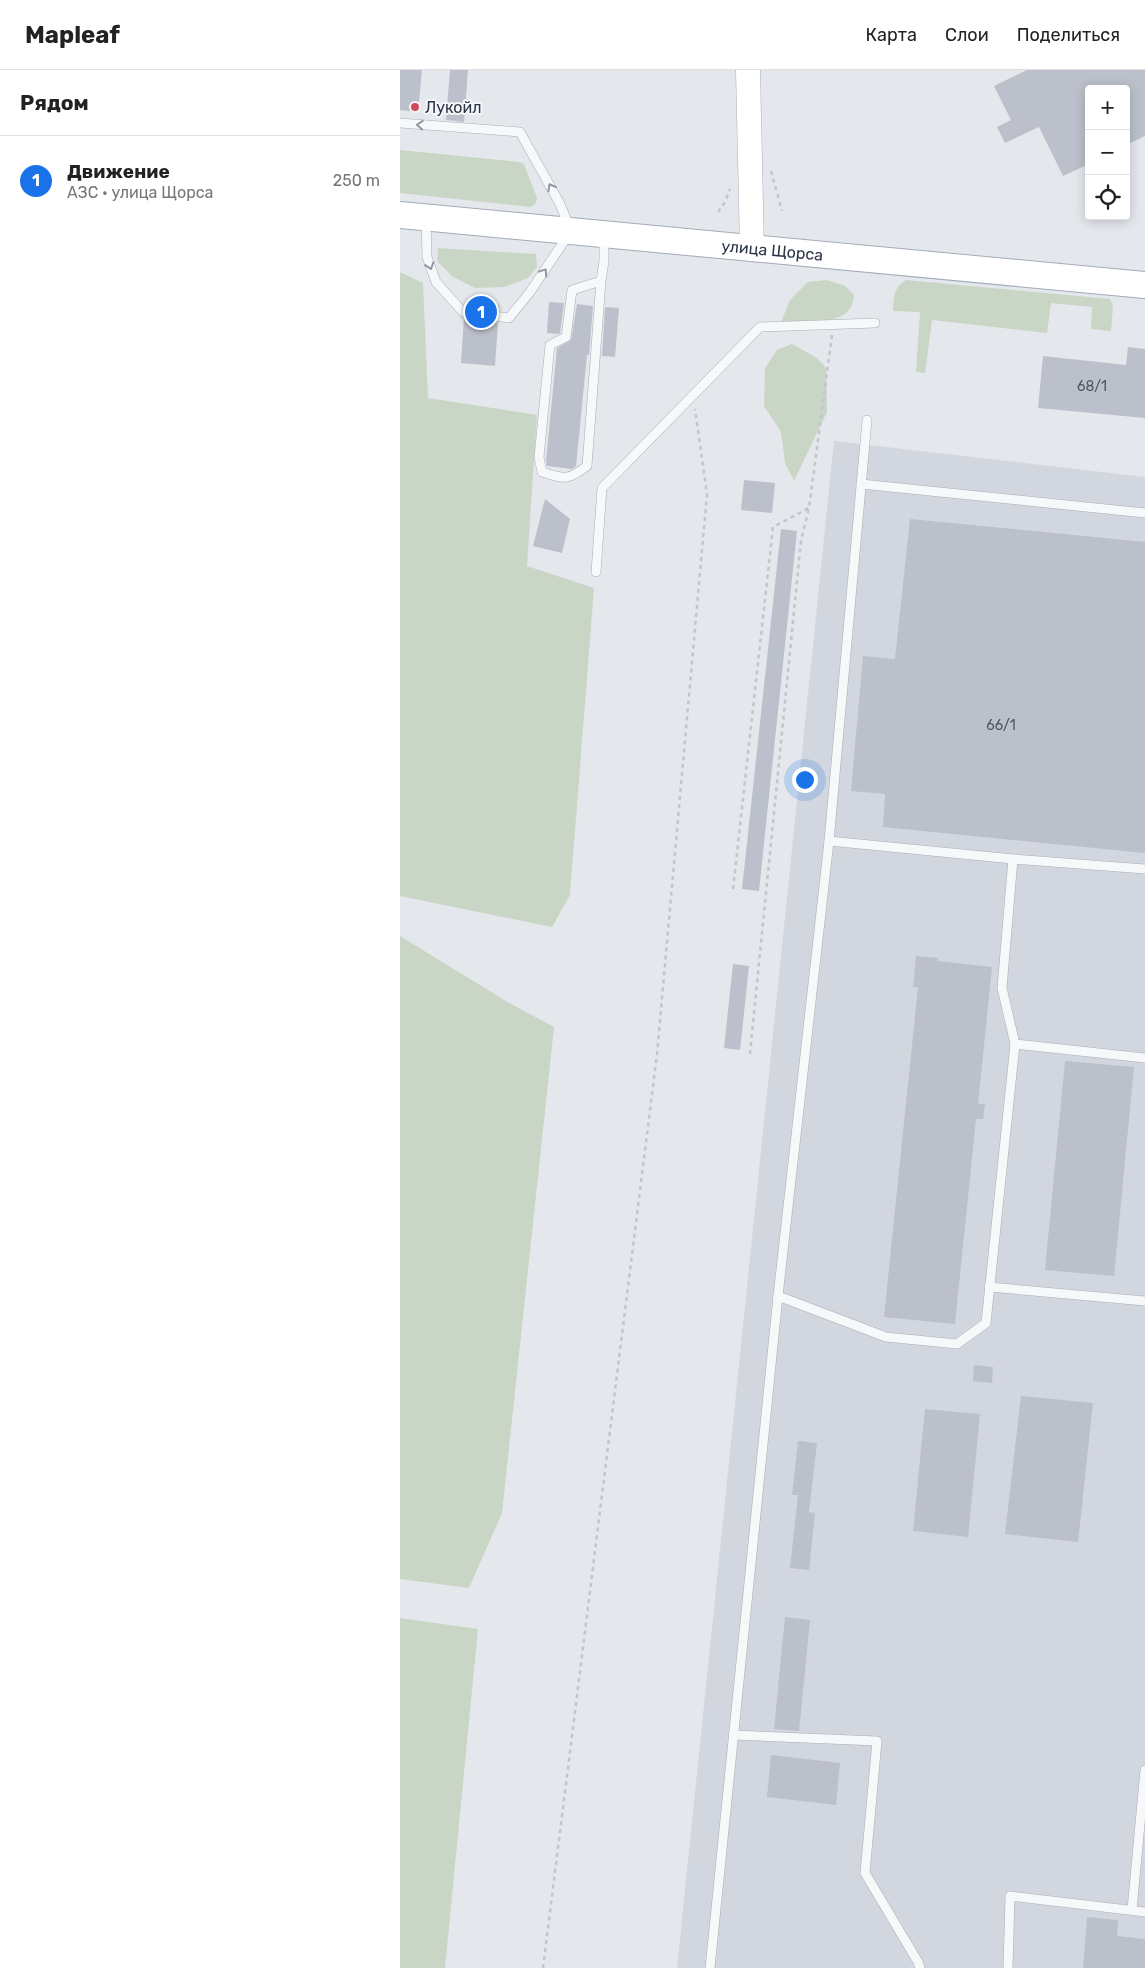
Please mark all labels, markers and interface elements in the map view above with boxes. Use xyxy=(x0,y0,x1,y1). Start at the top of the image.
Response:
text: Mapleaf xyxy=(25,21,120,49)
text: Карта xyxy=(866,24,917,46)
text: Слои xyxy=(945,24,989,46)
text: Поделиться xyxy=(1017,24,1120,46)
map controls xyxy=(1085,85,1130,220)
button: + xyxy=(1085,85,1130,130)
text: Рядом xyxy=(20,90,89,115)
place label: Лукойл xyxy=(425,98,481,117)
marker: Лукойл xyxy=(409,101,421,113)
one-way arrow xyxy=(416,119,424,130)
button: − xyxy=(1085,130,1130,175)
text: Движение xyxy=(67,160,170,183)
text: 1 xyxy=(32,171,40,190)
text: 250 m xyxy=(333,171,380,190)
button: locate xyxy=(1085,175,1130,220)
text: АЗС · улица Щорса xyxy=(67,183,213,202)
one-way arrow xyxy=(547,183,557,192)
street label: улица Щорса xyxy=(721,236,824,265)
one-way arrow xyxy=(424,261,434,269)
one-way arrow xyxy=(538,268,547,278)
pin: 1 xyxy=(465,293,497,331)
house number: 68/1 xyxy=(1077,378,1107,395)
house number: 66/1 xyxy=(986,717,1016,734)
your location xyxy=(792,767,818,793)

